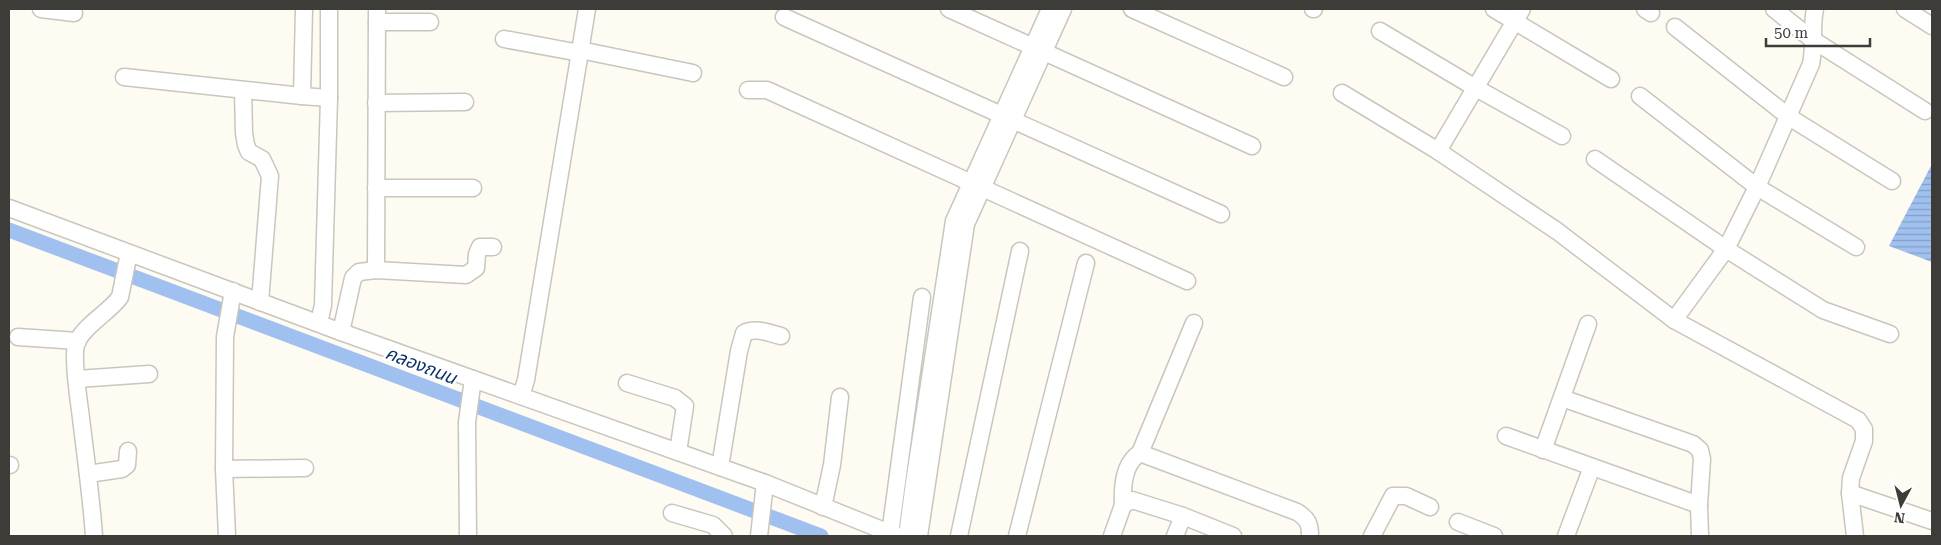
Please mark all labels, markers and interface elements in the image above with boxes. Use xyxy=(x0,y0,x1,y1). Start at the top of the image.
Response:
scale bar xyxy=(1766,15,1870,47)
text: 50 m xyxy=(1774,24,1809,42)
water label: คลองถนน xyxy=(383,342,460,388)
north arrow xyxy=(1876,480,1926,530)
text: N xyxy=(1893,509,1906,527)

